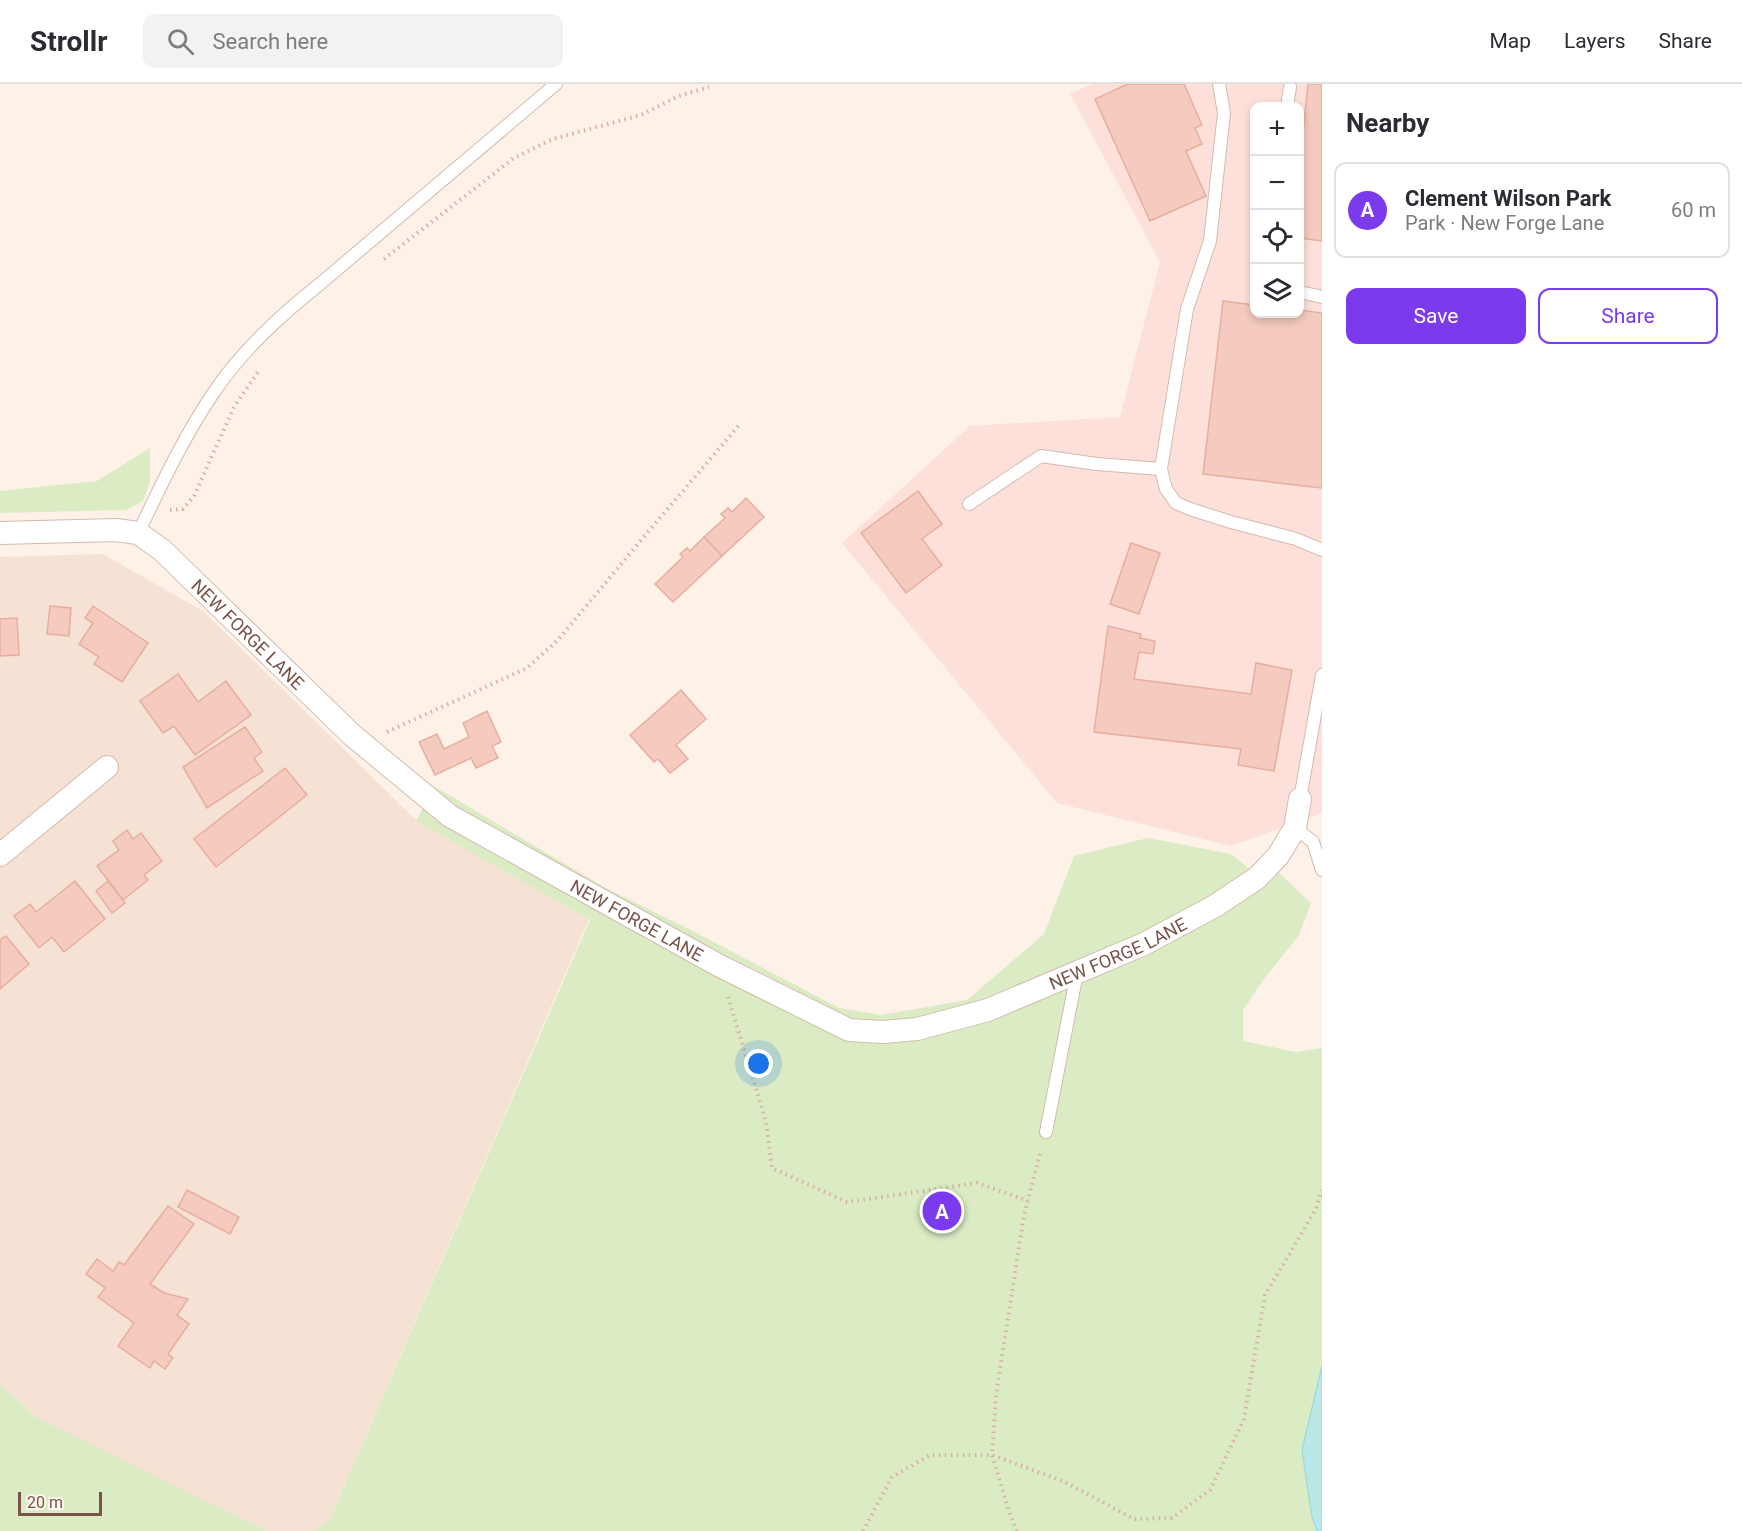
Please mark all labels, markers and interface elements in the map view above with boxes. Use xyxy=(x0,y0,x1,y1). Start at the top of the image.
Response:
search box xyxy=(143,14,563,68)
text: Strollr xyxy=(30,25,107,58)
icon: search xyxy=(164,25,197,58)
text: Search here xyxy=(212,29,328,54)
text: Map xyxy=(1489,29,1531,53)
text: Layers xyxy=(1564,29,1625,53)
text: Share xyxy=(1658,29,1712,53)
map controls xyxy=(1250,102,1304,318)
button: + xyxy=(1250,102,1304,156)
text: Nearby xyxy=(1346,108,1429,138)
button: − xyxy=(1250,156,1304,210)
text: Clement Wilson Park xyxy=(1405,186,1611,211)
text: A xyxy=(1361,198,1374,222)
text: 60 m xyxy=(1671,198,1716,222)
button: locate xyxy=(1250,210,1304,264)
text: Park · New Forge Lane xyxy=(1405,211,1604,235)
button: layers xyxy=(1250,264,1304,318)
button: Save xyxy=(1346,288,1526,344)
button: Share xyxy=(1538,288,1718,344)
street label: NEW FORGE LANE xyxy=(188,575,309,693)
street label: NEW FORGE LANE xyxy=(567,875,707,965)
street label: NEW FORGE LANE xyxy=(1046,913,1190,994)
your location xyxy=(744,1049,773,1078)
pin: A xyxy=(922,1188,962,1234)
scale bar xyxy=(18,1489,102,1516)
text: 20 m xyxy=(27,1493,63,1512)

